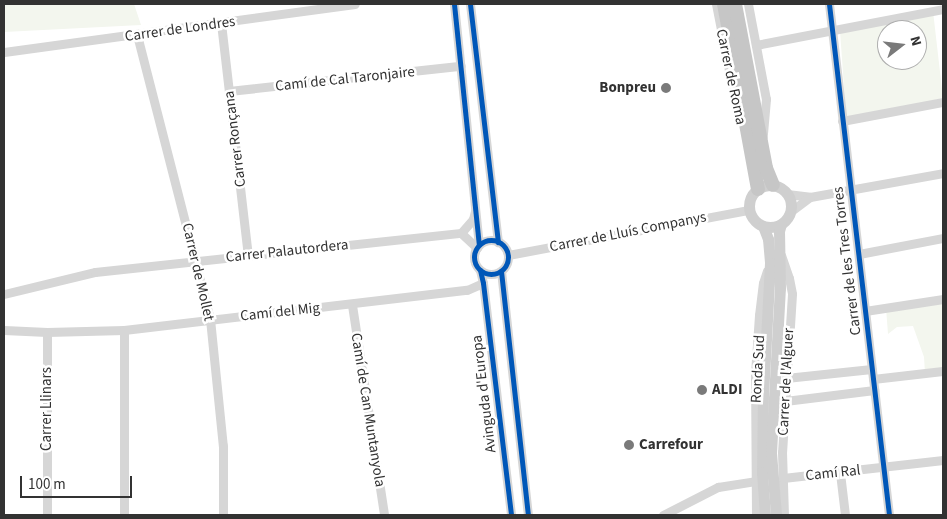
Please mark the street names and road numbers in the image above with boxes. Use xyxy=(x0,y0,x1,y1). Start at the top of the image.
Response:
street label: Carrer de Londres xyxy=(124,12,236,46)
street label: Carrer de Roma xyxy=(712,28,750,126)
street label: Camí de Cal Taronjaire xyxy=(274,63,416,95)
street label: Carrer Ronçana xyxy=(220,90,250,188)
street label: Carrer de les Tres Torres xyxy=(829,186,865,336)
street label: Carrer de Lluís Companys xyxy=(548,208,708,256)
street label: Carrer de Mollet xyxy=(178,221,218,323)
street label: Carrer Palautordera xyxy=(225,236,349,266)
street label: Camí del Mig xyxy=(239,299,321,325)
street label: Carrer de l'Alguer xyxy=(774,328,798,436)
street label: Camí de Can Muntanyola xyxy=(347,332,389,488)
street label: Avinguda d'Europa xyxy=(468,334,500,454)
street label: Ronda Sud xyxy=(747,335,769,403)
street label: Carrer Llinars xyxy=(38,367,56,451)
street label: Camí Ral xyxy=(805,461,861,485)

